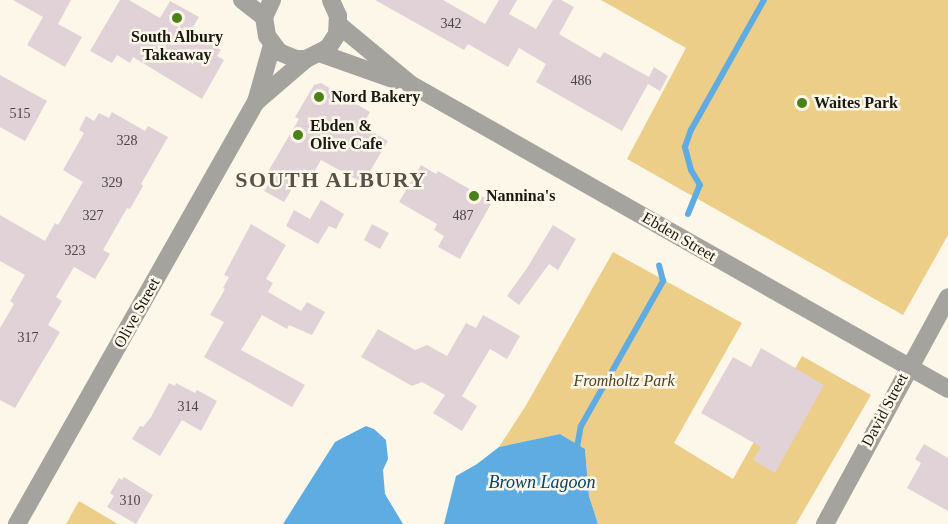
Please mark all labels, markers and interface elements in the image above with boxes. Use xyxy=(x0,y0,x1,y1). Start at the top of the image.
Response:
marker: South Albury Takeaway xyxy=(170,11,184,25)
house number: 342 xyxy=(440,16,462,32)
place label: South Albury Takeaway xyxy=(131,27,223,65)
house number: 486 xyxy=(570,73,592,89)
place label: Nord Bakery xyxy=(331,87,420,107)
marker: Nord Bakery xyxy=(312,90,326,104)
place label: Waites Park xyxy=(814,93,898,113)
marker: Waites Park xyxy=(795,96,809,110)
house number: 515 xyxy=(10,106,31,122)
place label: Ebden & Olive Cafe xyxy=(310,116,382,154)
marker: Ebden & Olive Cafe xyxy=(291,128,305,142)
house number: 328 xyxy=(116,133,138,149)
district label: SOUTH ALBURY xyxy=(235,167,427,193)
house number: 329 xyxy=(102,175,122,191)
place label: Nannina's xyxy=(486,186,555,206)
marker: Nannina's xyxy=(467,189,481,203)
house number: 327 xyxy=(82,208,104,224)
house number: 487 xyxy=(452,208,474,224)
street label: Ebden Street xyxy=(639,208,719,266)
house number: 323 xyxy=(64,243,86,259)
street label: Olive Street xyxy=(110,275,164,351)
house number: 317 xyxy=(18,330,38,346)
street label: David Street xyxy=(858,370,912,450)
park label: Fromholtz Park xyxy=(573,371,675,391)
house number: 314 xyxy=(178,399,198,415)
water label: Brown Lagoon xyxy=(489,471,595,493)
house number: 310 xyxy=(120,493,140,509)

